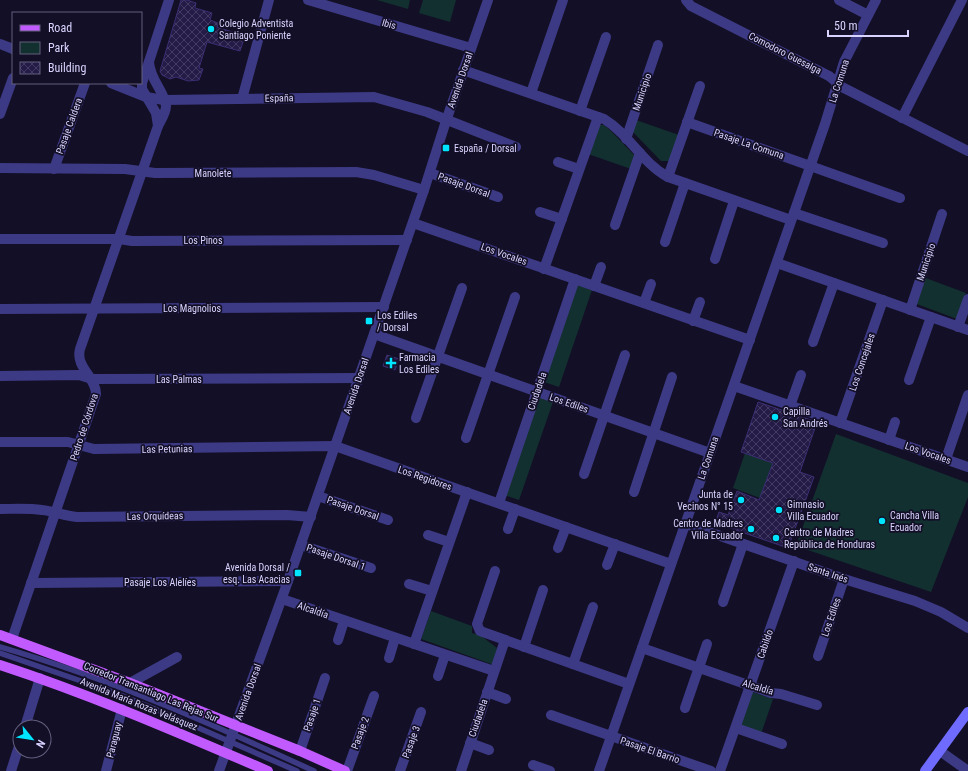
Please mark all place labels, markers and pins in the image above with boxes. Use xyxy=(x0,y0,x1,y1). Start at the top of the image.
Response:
place label: Colegio Adventista Santiago Poniente xyxy=(219,18,293,41)
marker: Colegio Adventista Santiago Poniente xyxy=(206,24,216,34)
marker: España / Dorsal xyxy=(441,143,451,153)
place label: España / Dorsal xyxy=(454,143,517,154)
place label: Los Ediles / Dorsal xyxy=(377,310,418,333)
marker: Los Ediles / Dorsal xyxy=(364,316,374,326)
place label: Farmacia Los Ediles xyxy=(399,352,440,375)
marker: Farmacia Los Ediles xyxy=(386,358,396,368)
place label: Capilla San Andrés xyxy=(783,406,828,429)
marker: Capilla San Andrés xyxy=(770,412,780,422)
place label: Junta de Vecinos N° 15 xyxy=(677,489,733,512)
marker: Junta de Vecinos N° 15 xyxy=(736,495,746,505)
place label: Gimnasio Villa Ecuador xyxy=(787,499,839,522)
marker: Gimnasio Villa Ecuador xyxy=(774,505,784,515)
place label: Cancha Villa Ecuador xyxy=(890,510,939,533)
marker: Cancha Villa Ecuador xyxy=(877,516,887,526)
place label: Centro de Madres Villa Ecuador xyxy=(673,518,743,541)
marker: Centro de Madres Villa Ecuador xyxy=(746,524,756,534)
place label: Centro de Madres República de Honduras xyxy=(784,527,875,550)
marker: Centro de Madres República de Honduras xyxy=(771,533,781,543)
place label: Avenida Dorsal / esq. Las Acacias xyxy=(223,562,290,585)
marker: Avenida Dorsal / esq. Las Acacias xyxy=(293,568,303,578)

